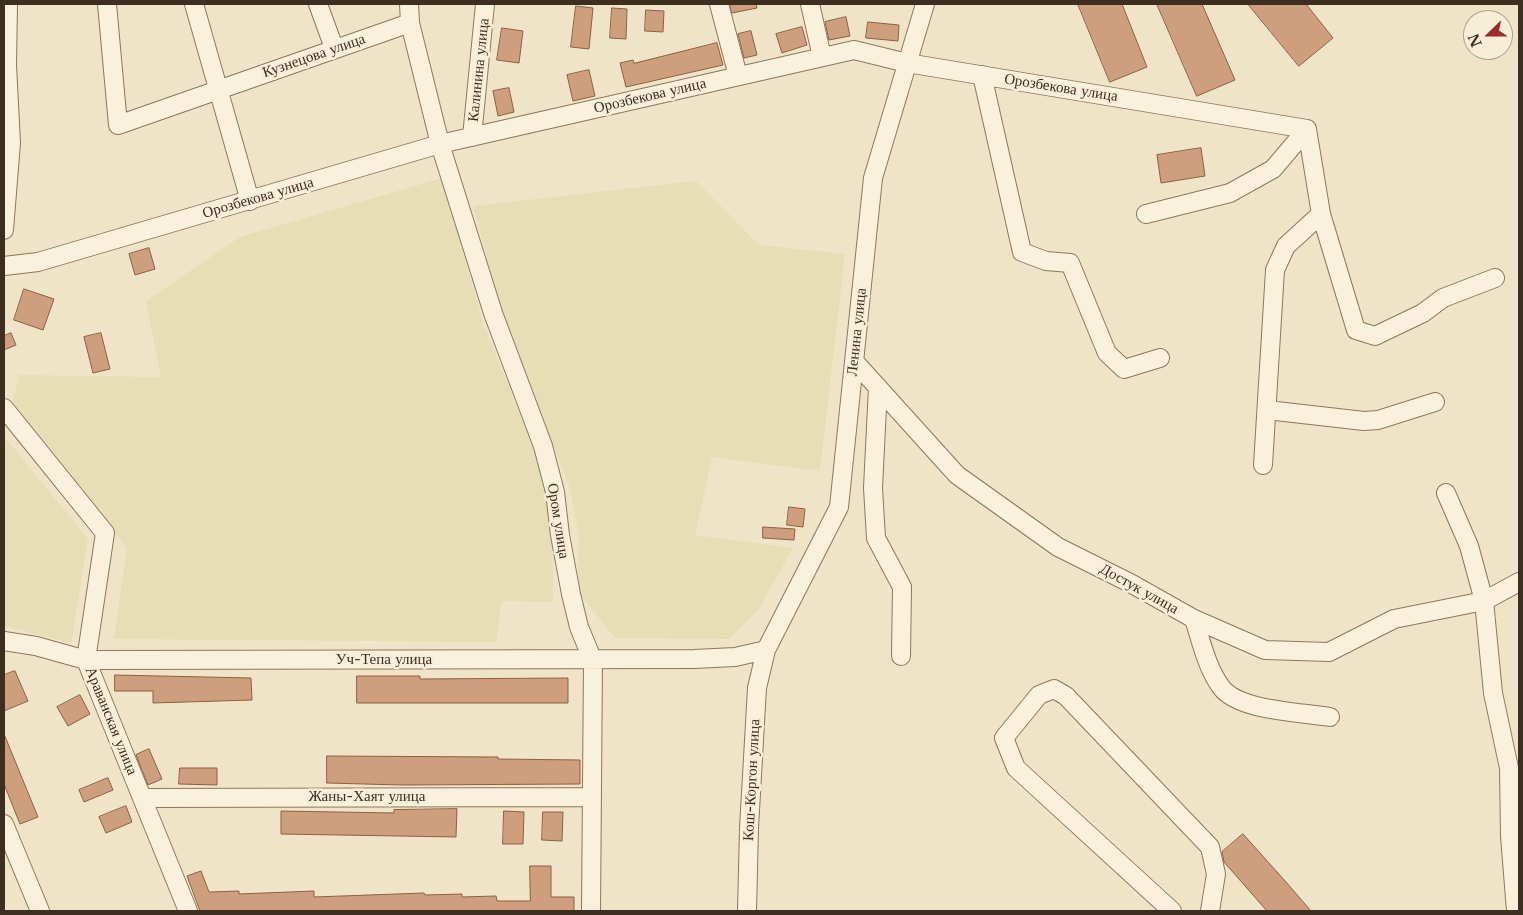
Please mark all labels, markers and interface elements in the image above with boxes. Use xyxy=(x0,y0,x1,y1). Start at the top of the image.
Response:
north arrow xyxy=(1463,10,1513,60)
street label: Калинина улица xyxy=(465,17,493,123)
street label: Кузнецова улица xyxy=(260,30,368,82)
text: N xyxy=(1464,31,1486,50)
street label: Орозбекова улица xyxy=(1003,70,1119,106)
street label: Орозбекова улица xyxy=(592,74,708,118)
street label: Орозбекова улица xyxy=(200,174,316,222)
street label: Ленина улица xyxy=(843,287,871,377)
street label: Ором улица xyxy=(543,482,573,560)
street label: Достук улица xyxy=(1096,560,1182,618)
street label: Уч-Тепа улица xyxy=(336,651,432,669)
street label: Араванская улица xyxy=(81,664,141,778)
street label: Кош-Коргон улица xyxy=(740,719,764,841)
street label: Жаны-Хаят улица xyxy=(308,788,426,806)

